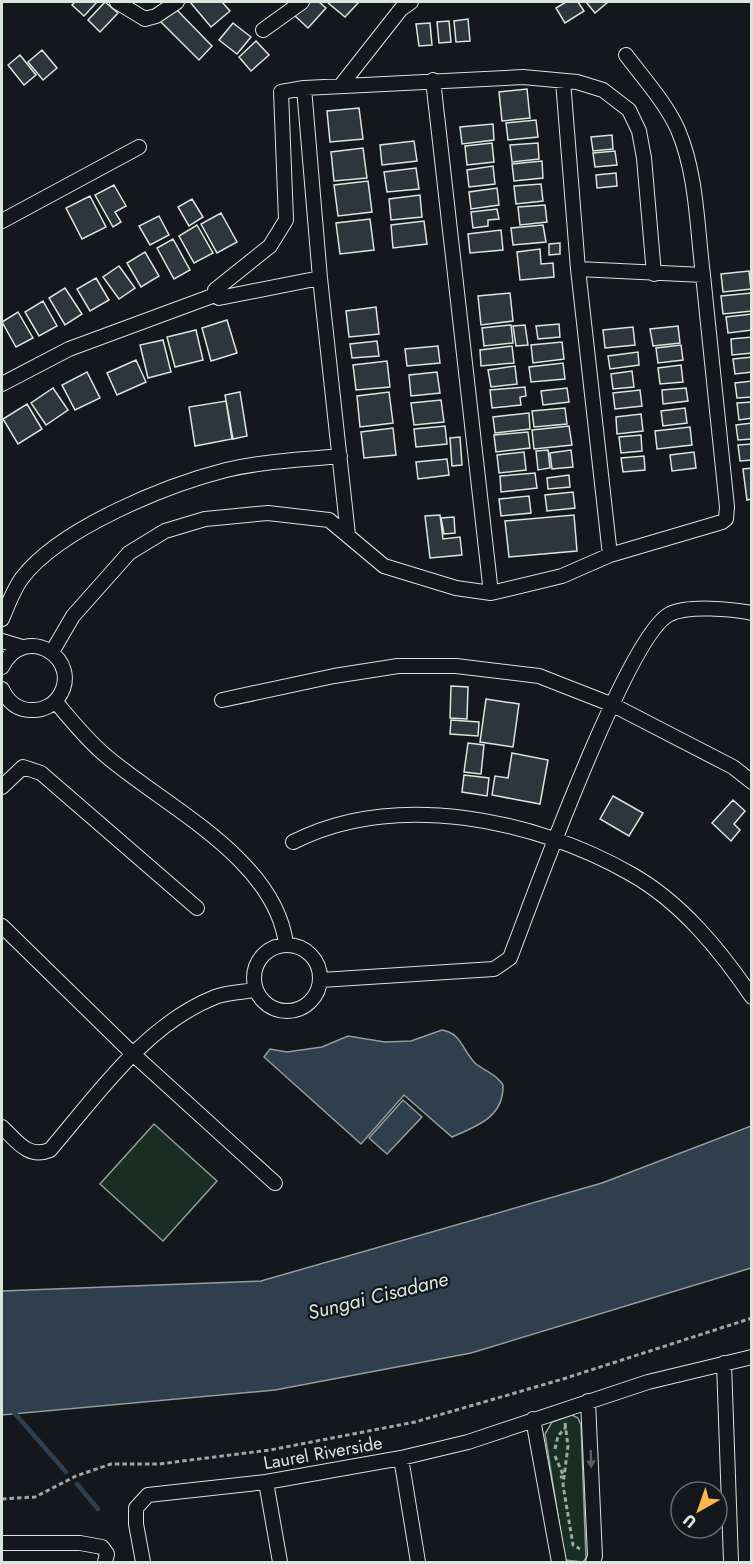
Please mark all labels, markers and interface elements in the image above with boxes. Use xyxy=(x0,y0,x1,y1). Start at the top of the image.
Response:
water label: Sungai Cisadane xyxy=(305,1265,451,1327)
street label: Laurel Riverside xyxy=(262,1430,384,1476)
one-way arrow xyxy=(587,1450,596,1469)
north arrow xyxy=(669,1480,729,1540)
text: U xyxy=(678,1509,701,1534)

